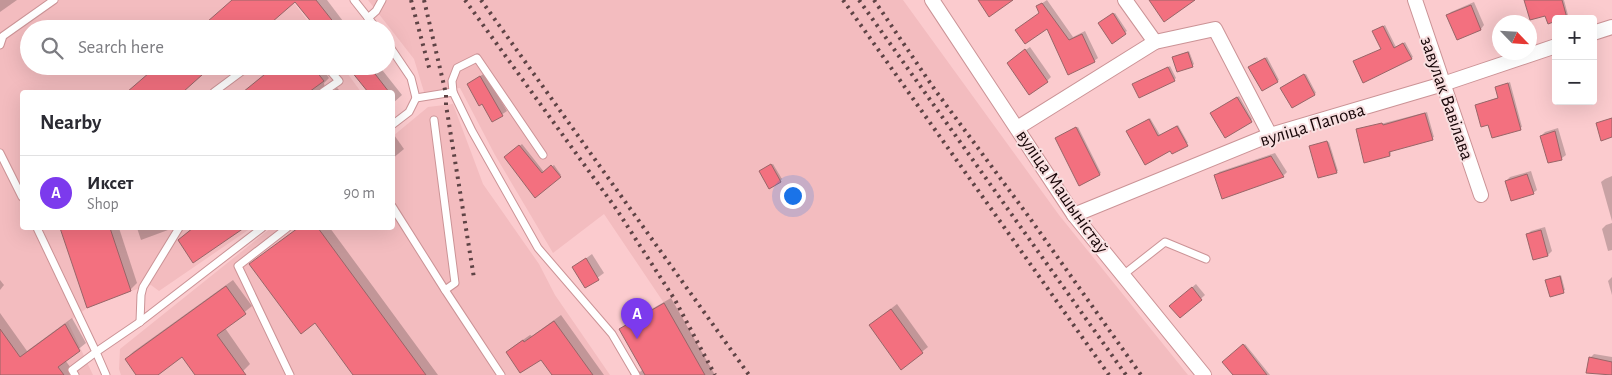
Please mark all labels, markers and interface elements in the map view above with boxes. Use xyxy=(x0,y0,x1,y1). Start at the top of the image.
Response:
north arrow xyxy=(1492,15,1537,60)
map controls xyxy=(1552,15,1597,105)
button: + xyxy=(1552,15,1597,60)
search box xyxy=(20,20,395,75)
icon: search xyxy=(38,34,66,62)
street label: завулак Вавілава xyxy=(1417,34,1477,163)
text: Search here xyxy=(78,38,164,57)
button: − xyxy=(1552,60,1597,105)
street label: вуліца Папова xyxy=(1258,100,1368,150)
text: Nearby xyxy=(40,112,101,133)
street label: вуліца Машыністаў xyxy=(1012,127,1111,257)
text: Иксет xyxy=(87,174,134,193)
your location xyxy=(780,183,806,209)
text: A xyxy=(51,185,61,201)
text: 90 m xyxy=(344,185,375,201)
text: Shop xyxy=(87,196,119,212)
pin: A xyxy=(621,298,653,339)

